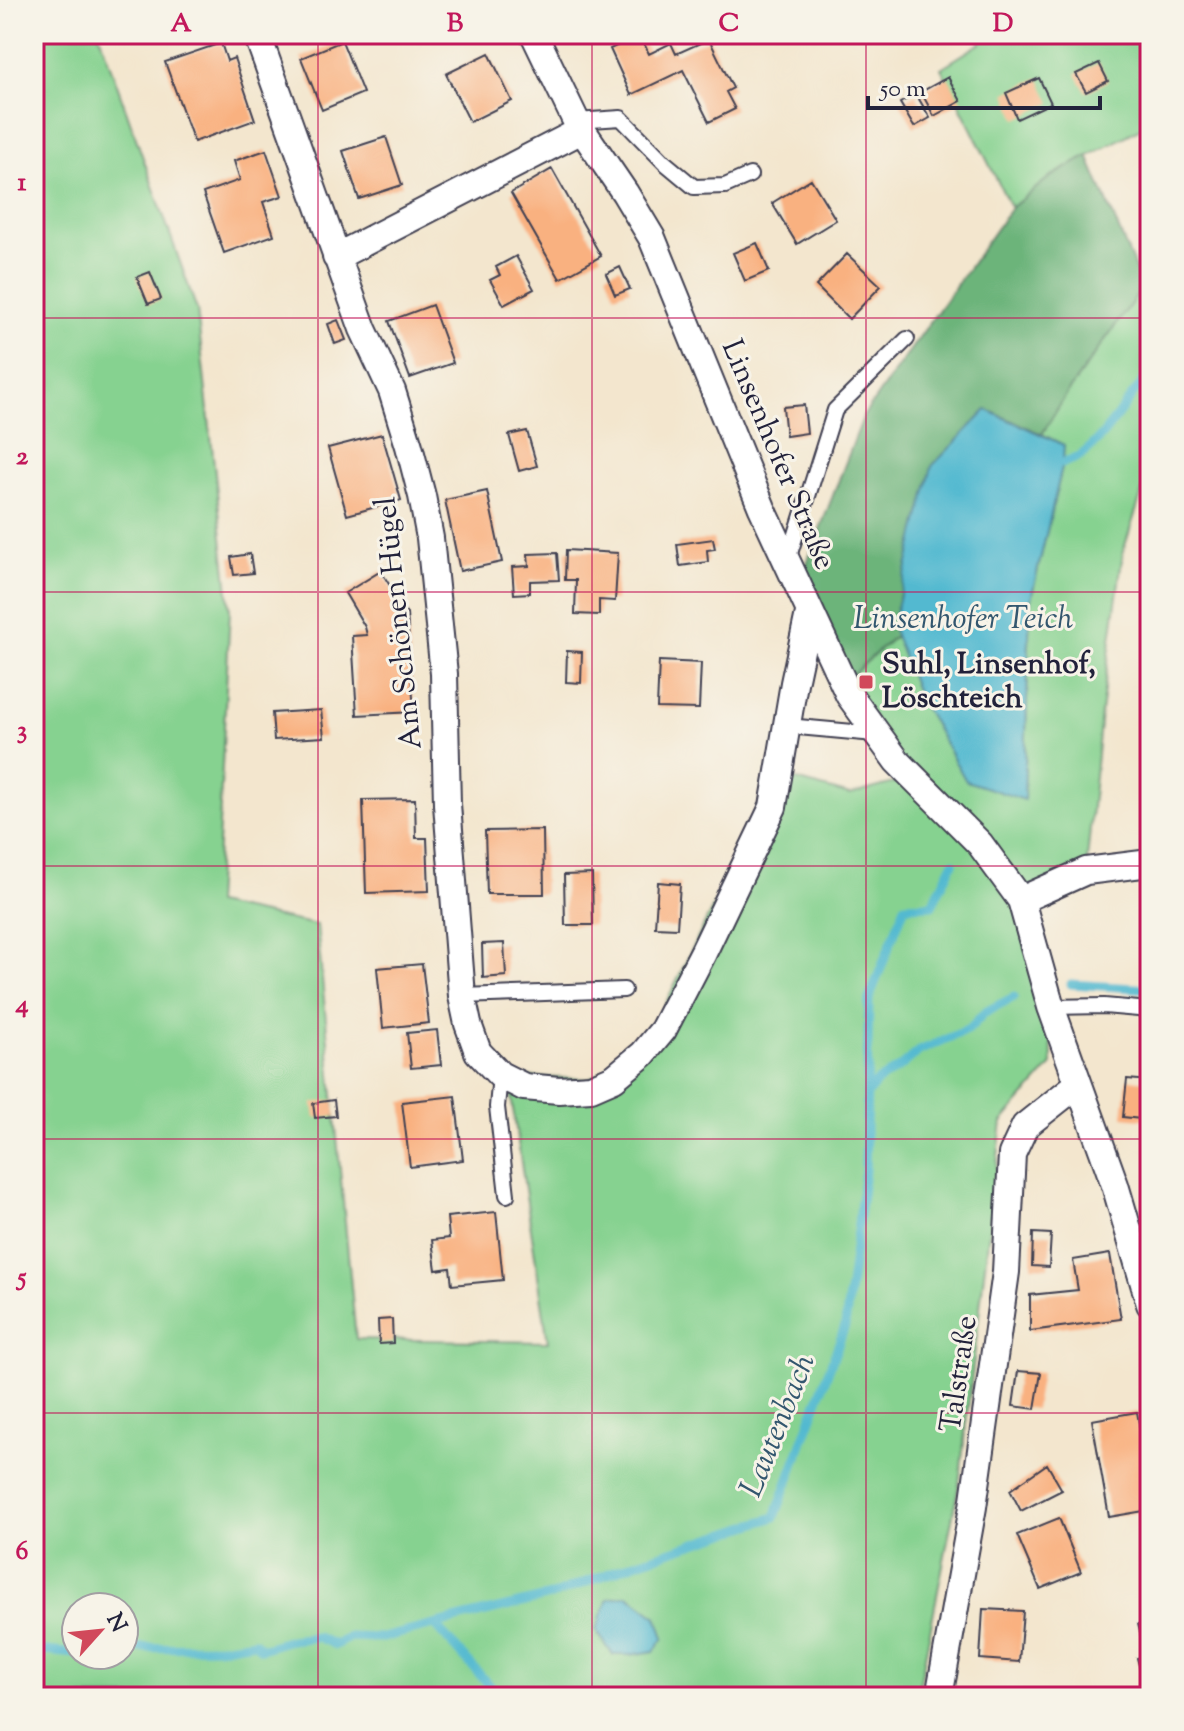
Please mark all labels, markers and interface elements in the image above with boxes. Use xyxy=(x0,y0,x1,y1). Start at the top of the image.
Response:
text: A xyxy=(170,6,192,43)
text: B xyxy=(447,6,464,43)
text: C xyxy=(719,6,739,43)
text: D xyxy=(993,6,1013,43)
scale bar xyxy=(868,60,1100,110)
text: 50 m xyxy=(878,73,926,107)
text: 1 xyxy=(18,165,27,202)
street label: Linsenhofer Straße xyxy=(709,333,845,577)
text: 2 xyxy=(16,439,29,476)
street label: Am Schönen Hügel xyxy=(365,495,435,751)
water label: Linsenhofer Teich xyxy=(853,597,1073,643)
place label: Suhl, Linsenhof, Löschteich xyxy=(882,644,1096,721)
marker: Suhl, Linsenhof, Löschteich xyxy=(857,673,875,691)
text: 3 xyxy=(17,713,27,750)
text: 4 xyxy=(14,987,29,1024)
text: 5 xyxy=(16,1260,27,1297)
street label: Talstraße xyxy=(931,1313,989,1435)
water label: Lautenbach xyxy=(729,1347,829,1505)
text: 6 xyxy=(16,1534,29,1571)
north arrow xyxy=(60,1591,140,1671)
text: N xyxy=(97,1608,134,1639)

